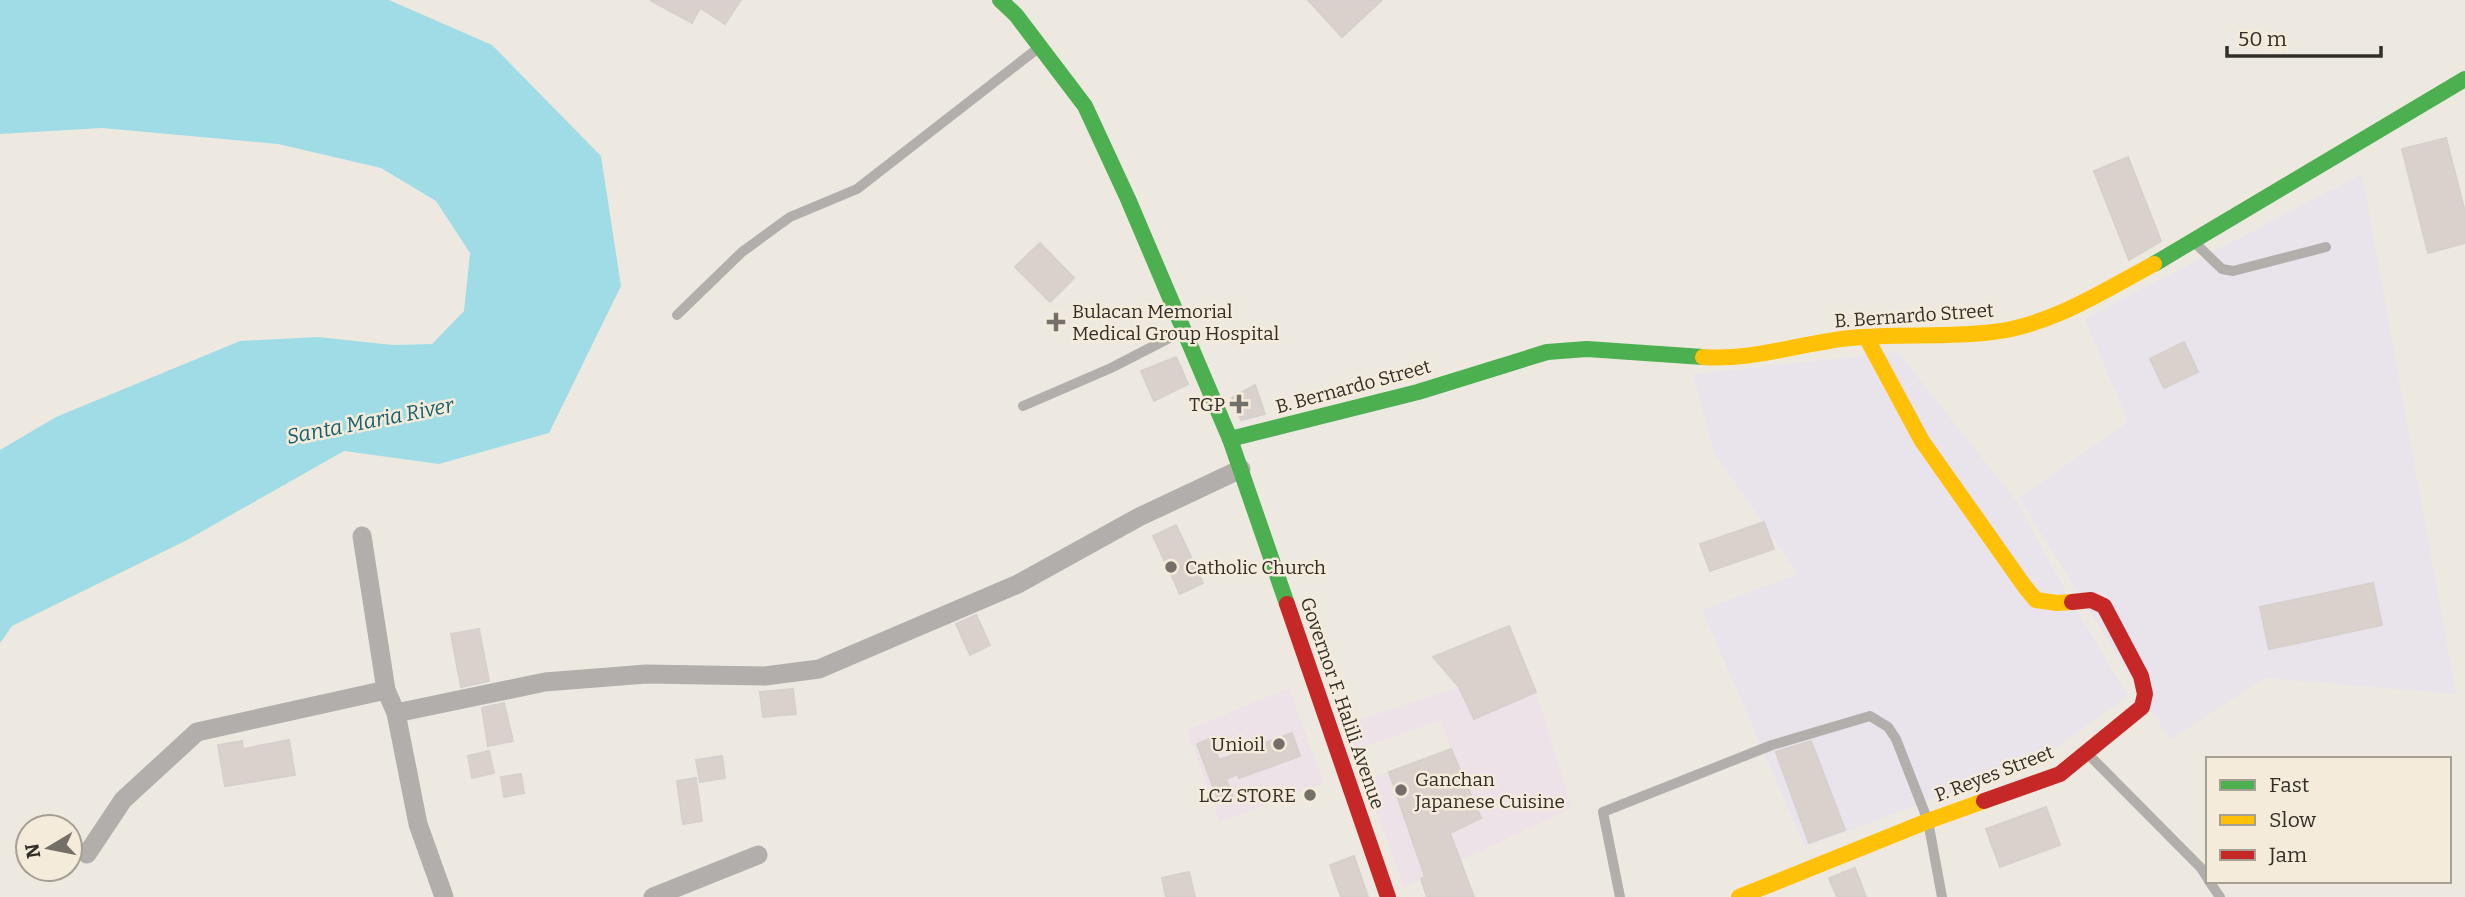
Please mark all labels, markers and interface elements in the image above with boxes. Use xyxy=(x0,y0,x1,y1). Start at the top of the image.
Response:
scale bar xyxy=(2227,14,2381,58)
text: 50 m xyxy=(2238,26,2287,52)
street label: B. Bernardo Street xyxy=(1834,298,1995,333)
place label: Bulacan Memorial Medical Group Hospital xyxy=(1072,300,1279,345)
marker: Bulacan Memorial Medical Group Hospital xyxy=(1046,312,1066,332)
street label: B. Bernardo Street xyxy=(1273,355,1433,418)
water label: Santa Maria River xyxy=(284,392,457,450)
place label: TGP xyxy=(1189,393,1225,416)
marker: TGP xyxy=(1231,396,1247,412)
place label: Catholic Church xyxy=(1185,556,1326,579)
marker: Catholic Church xyxy=(1163,559,1179,575)
street label: Governor F. Halili Avenue xyxy=(1295,594,1390,812)
place label: Unioil xyxy=(1211,733,1265,756)
marker: Unioil xyxy=(1271,736,1287,752)
street label: P. Reyes Street xyxy=(1932,740,2057,807)
legend xyxy=(2206,757,2451,883)
place label: Ganchan Japanese Cuisine xyxy=(1414,768,1565,813)
text: Fast xyxy=(2269,772,2310,798)
marker: Ganchan Japanese Cuisine xyxy=(1393,782,1409,798)
place label: LCZ STORE xyxy=(1199,784,1296,807)
marker: LCZ STORE xyxy=(1302,787,1318,803)
text: Slow xyxy=(2269,807,2316,833)
north arrow xyxy=(14,813,84,883)
text: N xyxy=(20,841,45,860)
text: Jam xyxy=(2268,842,2307,868)

